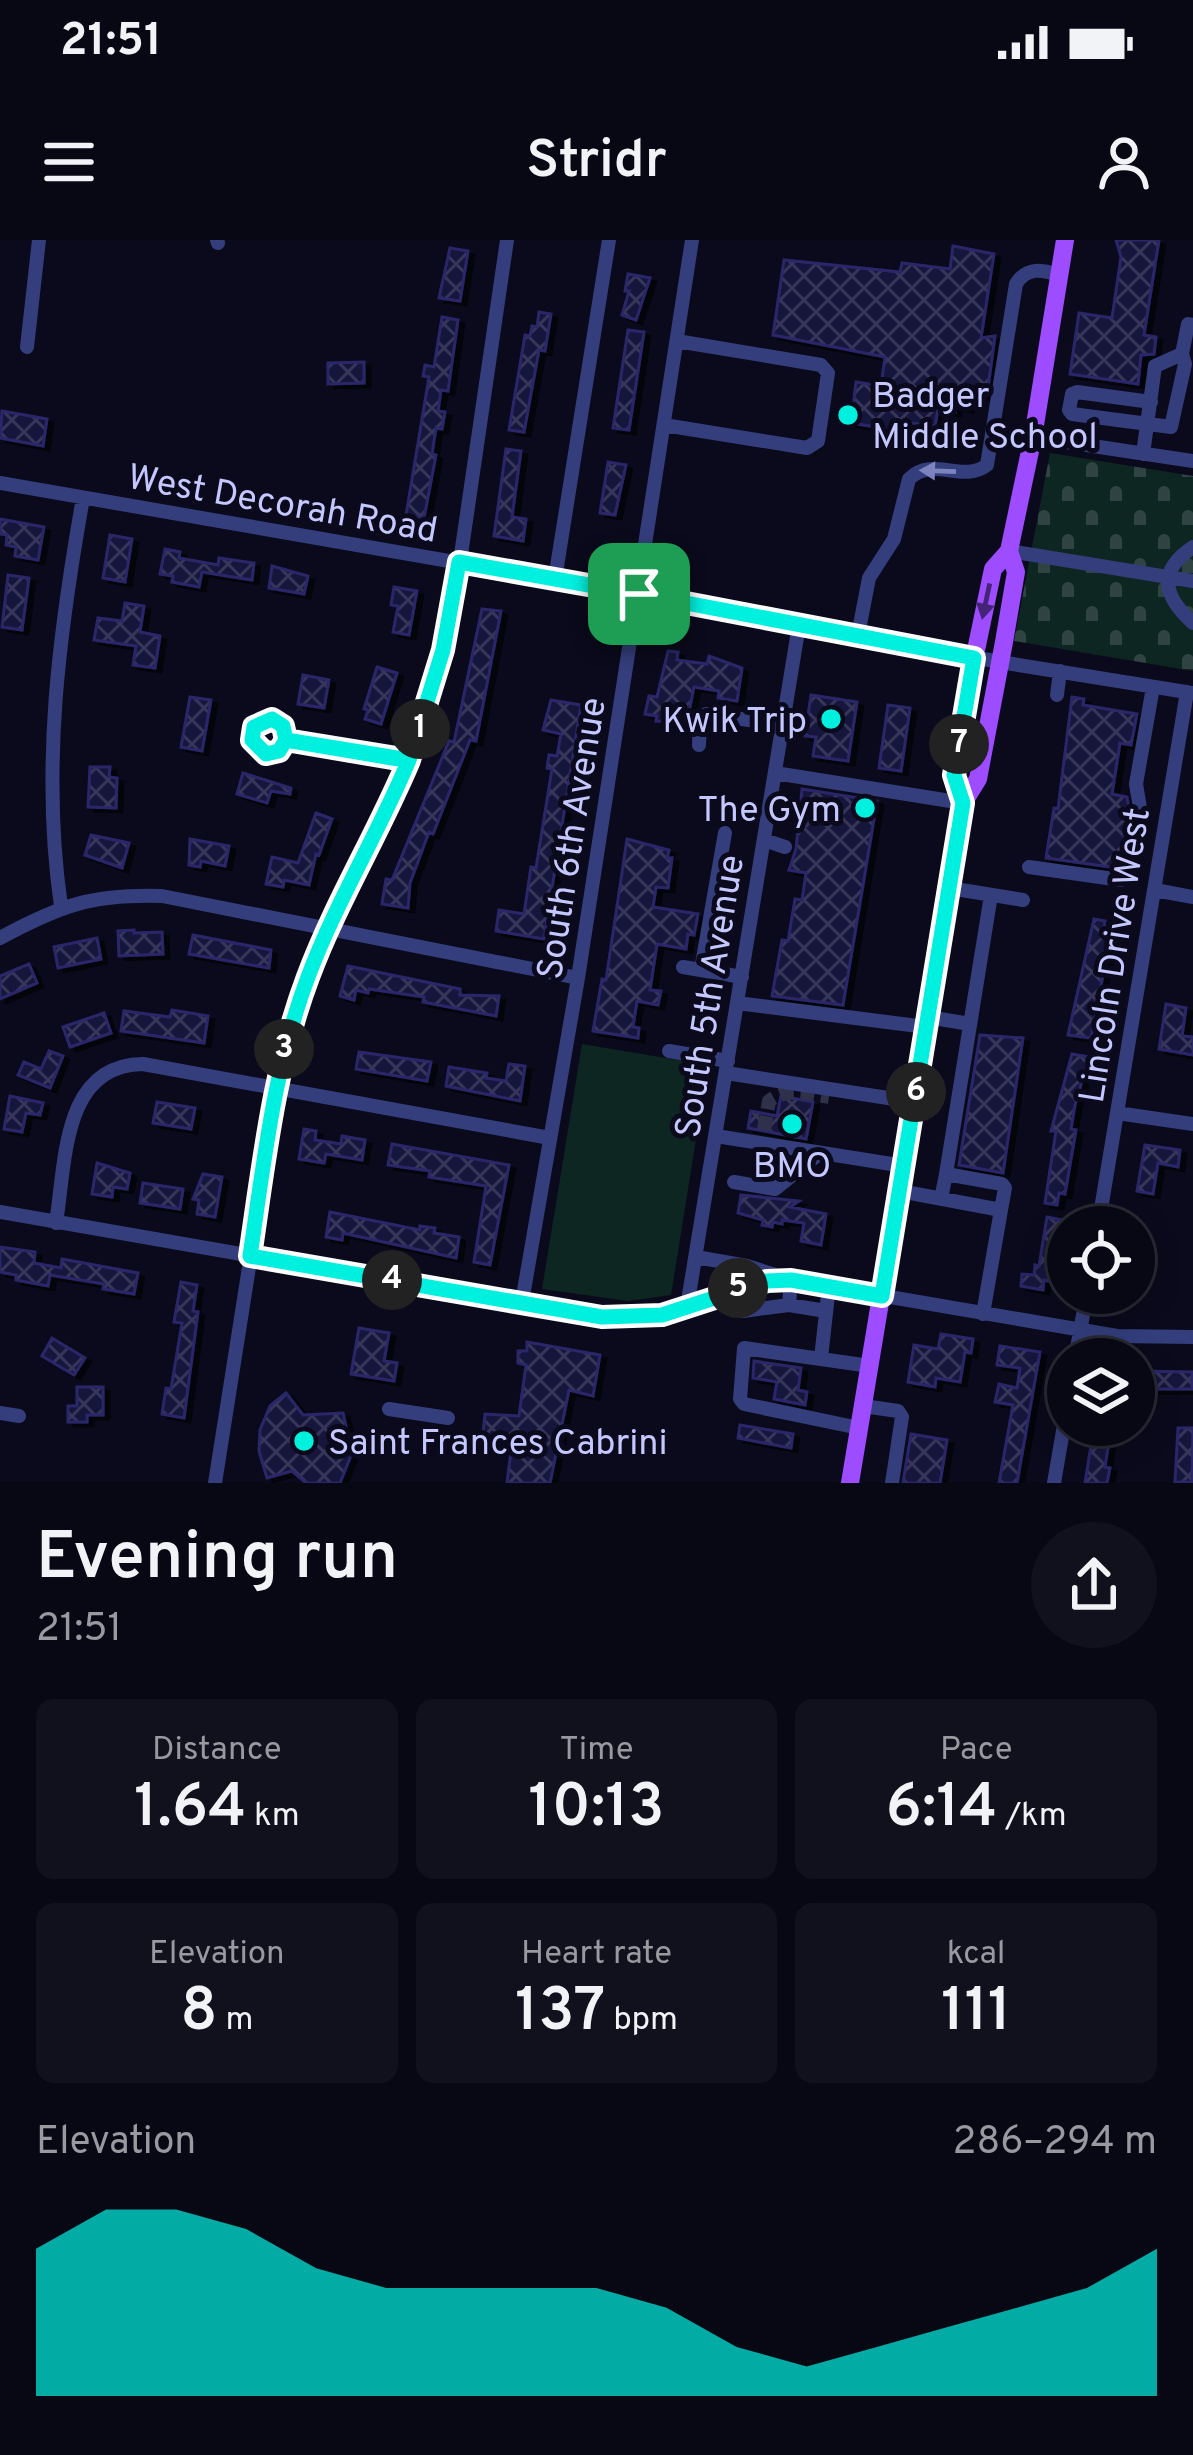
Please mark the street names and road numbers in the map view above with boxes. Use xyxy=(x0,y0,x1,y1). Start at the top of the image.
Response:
street label: West Decorah Road xyxy=(124,456,441,556)
street label: South 6th Avenue xyxy=(529,694,619,983)
street label: Lincoln Drive West xyxy=(1071,805,1163,1107)
street label: South 5th Avenue xyxy=(667,852,757,1141)

